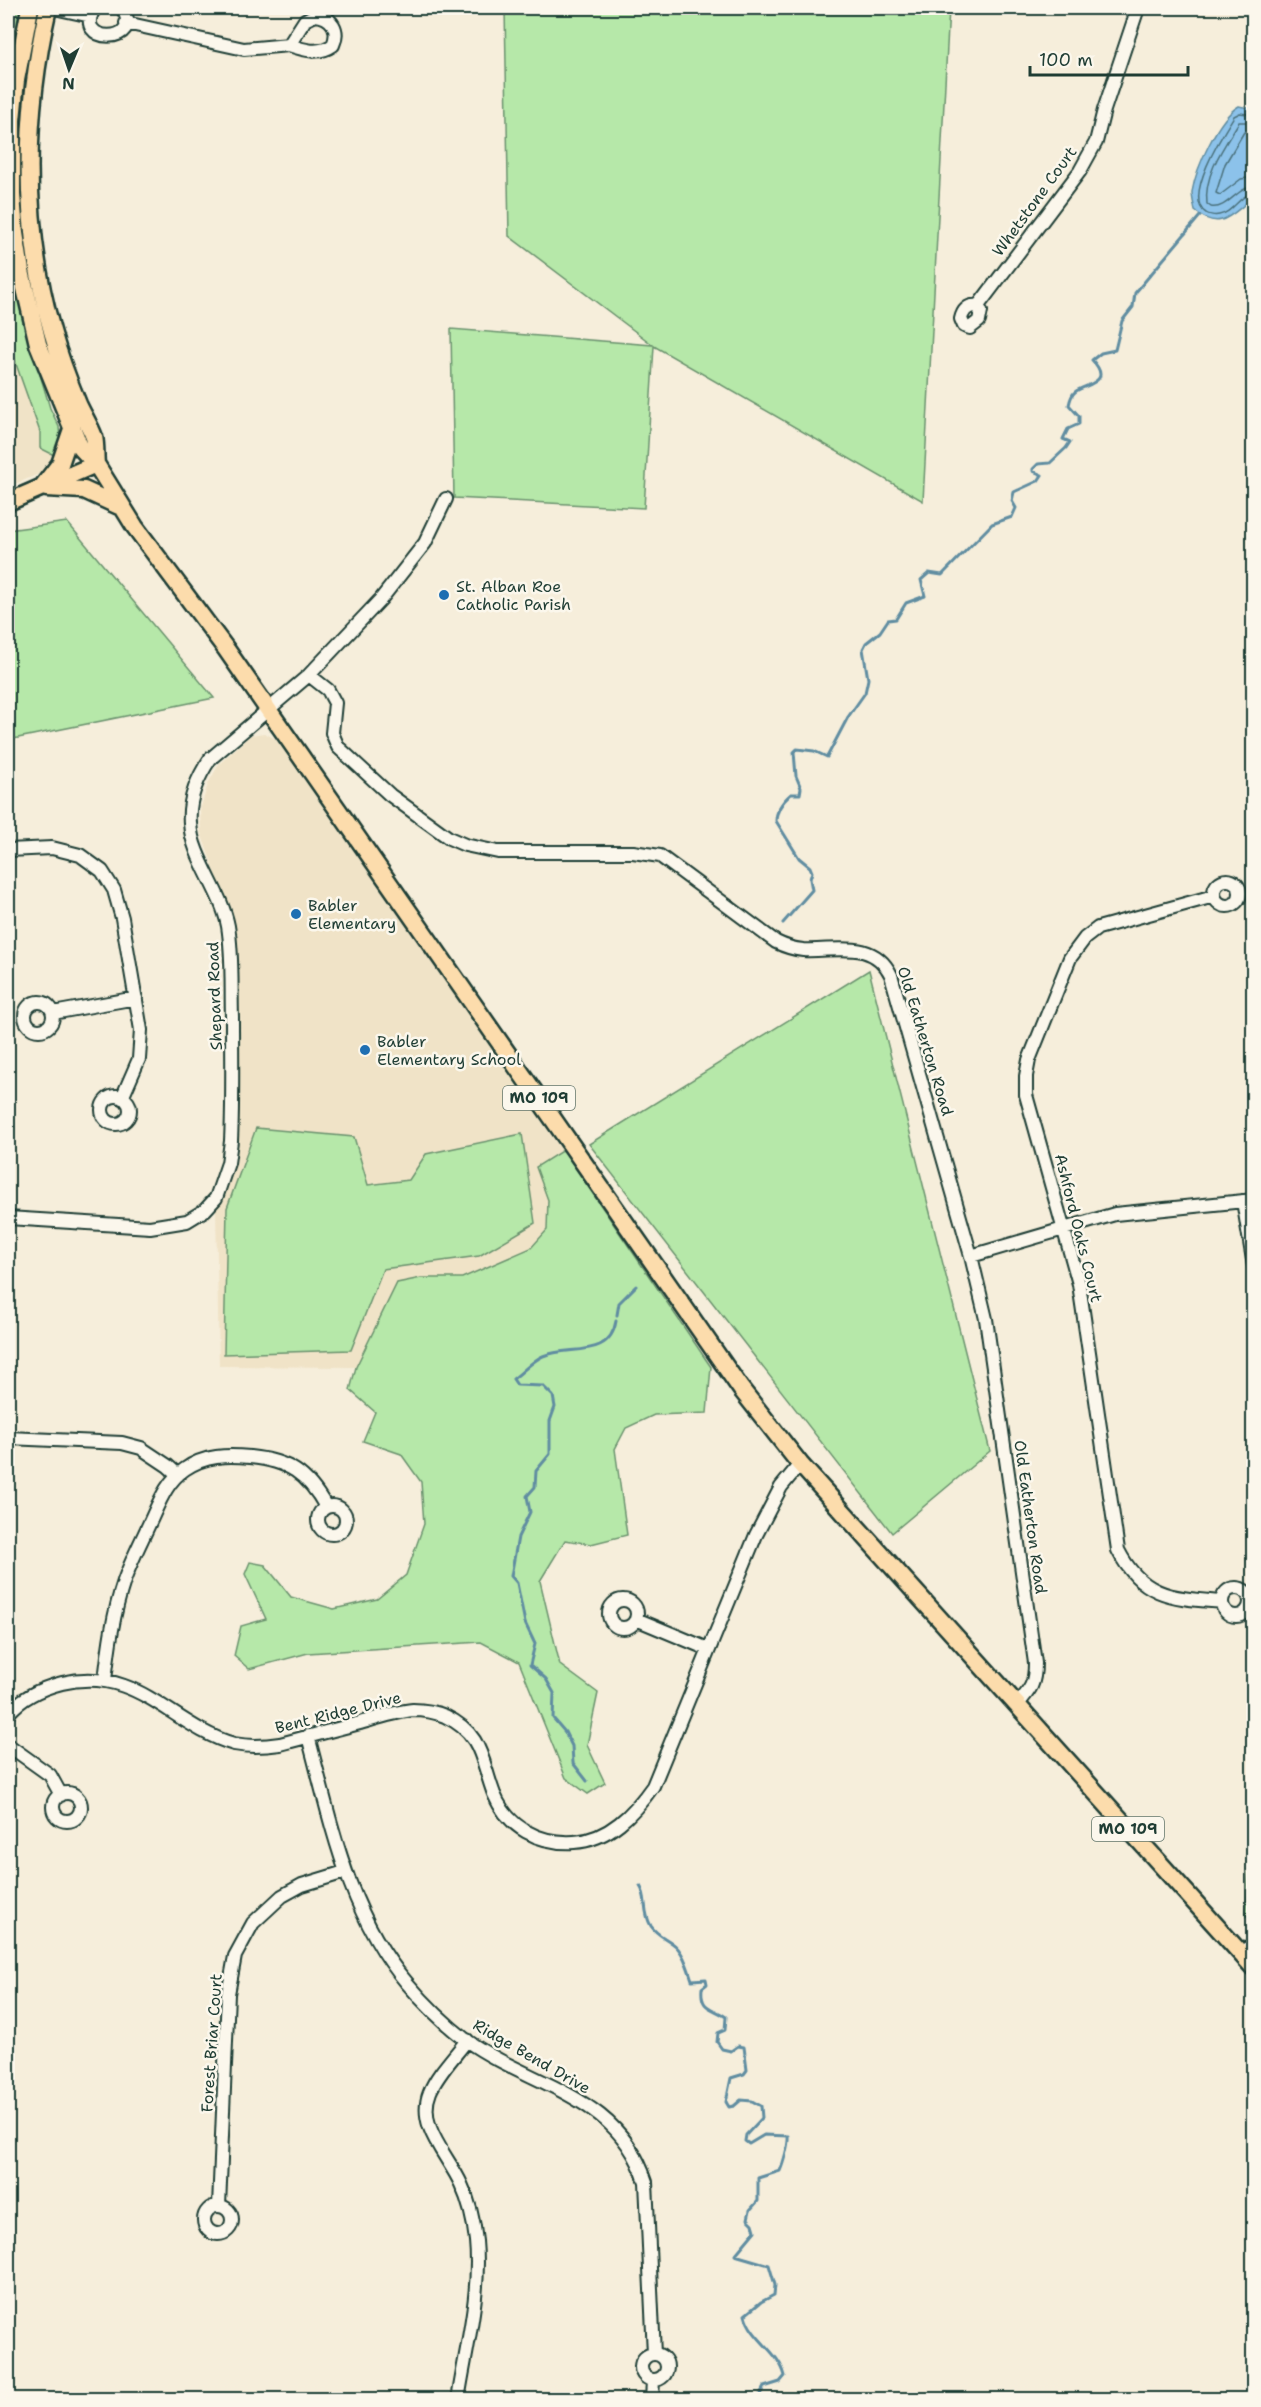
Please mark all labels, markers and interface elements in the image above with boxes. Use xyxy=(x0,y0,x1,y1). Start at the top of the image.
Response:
north arrow xyxy=(39,39,99,99)
scale bar xyxy=(1030,39,1188,77)
text: 100 m xyxy=(1039,48,1093,72)
text: N xyxy=(62,73,75,94)
street label: Whetstone Court xyxy=(987,142,1081,260)
place label: St. Alban Roe Catholic Parish xyxy=(456,576,571,615)
marker: St. Alban Roe Catholic Parish xyxy=(437,588,451,602)
place label: Babler Elementary xyxy=(308,895,396,934)
marker: Babler Elementary xyxy=(289,907,303,921)
street label: Shepard Road xyxy=(202,941,227,1051)
street label: Old Eatherton Road xyxy=(893,964,958,1118)
place label: Babler Elementary School xyxy=(377,1031,521,1070)
marker: Babler Elementary School xyxy=(358,1043,372,1057)
road number: MO 109 xyxy=(503,1086,575,1110)
street label: Ashford Oaks Court xyxy=(1050,1152,1107,1305)
street label: Old Eatherton Road xyxy=(1009,1439,1052,1595)
street label: Bent Ridge Drive xyxy=(273,1687,403,1738)
road number: MO 109 xyxy=(1092,1817,1164,1841)
street label: Forest Briar Court xyxy=(196,1973,227,2113)
street label: Ridge Bend Drive xyxy=(469,2014,594,2099)

